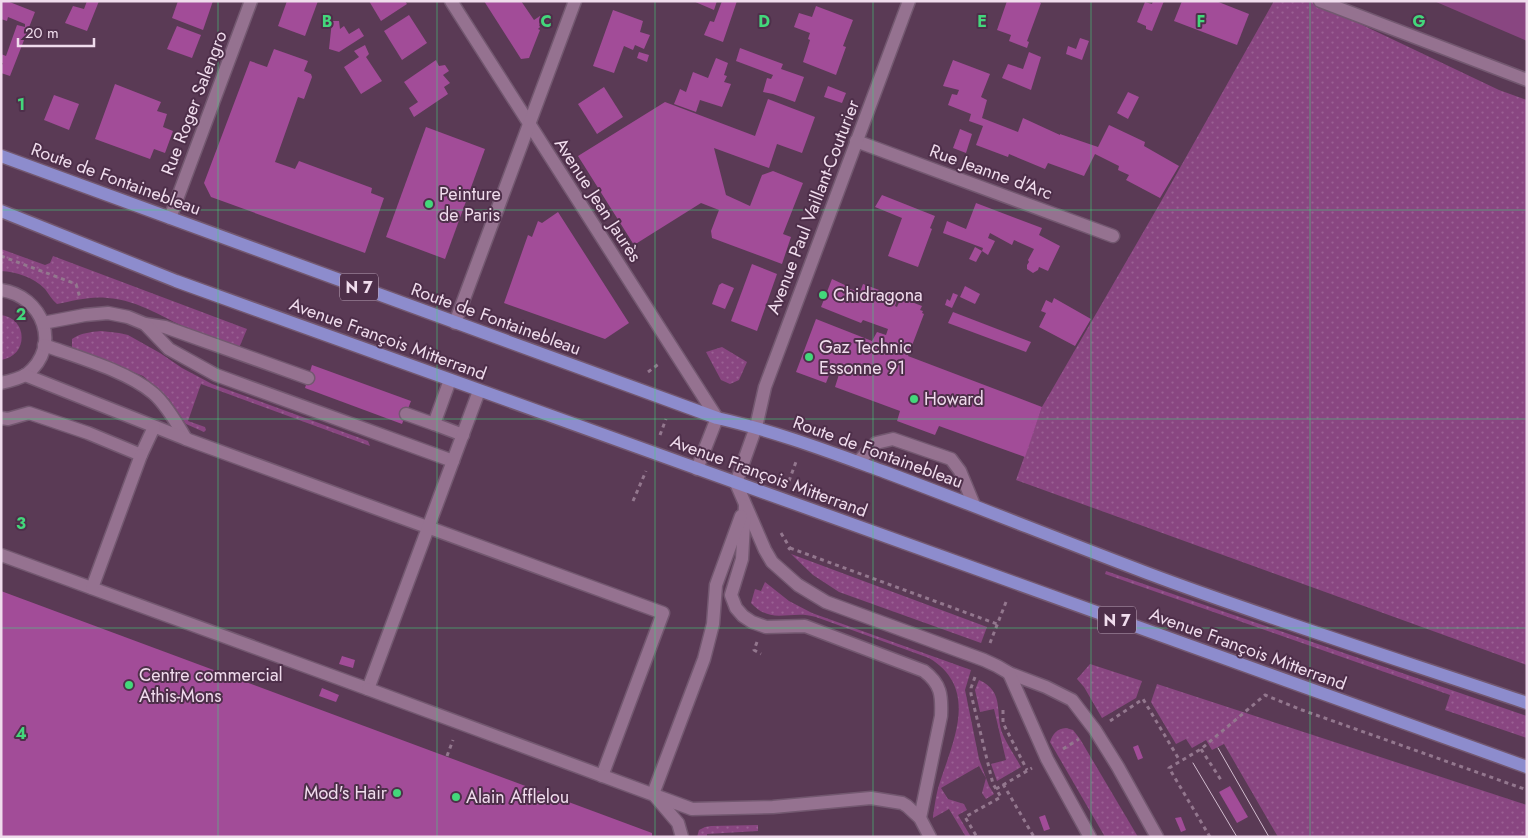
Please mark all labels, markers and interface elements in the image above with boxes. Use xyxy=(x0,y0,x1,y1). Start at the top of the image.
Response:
text: B xyxy=(322,10,332,33)
text: C xyxy=(540,10,552,33)
text: D xyxy=(758,10,770,33)
text: E xyxy=(977,10,987,33)
text: F xyxy=(1197,10,1205,33)
text: G xyxy=(1412,10,1426,33)
scale bar xyxy=(18,15,94,47)
text: 20 m xyxy=(25,22,59,44)
street label: Rue Roger Salengro xyxy=(155,27,234,179)
text: 1 xyxy=(17,93,25,116)
street label: Avenue Paul Vaillant-Couturier xyxy=(760,95,866,318)
street label: Avenue Jean Jaurès xyxy=(548,133,648,267)
street label: Route de Fontainebleau xyxy=(27,136,205,222)
street label: Rue Jeanne d'Arc xyxy=(926,138,1056,206)
place label: Peinture de Paris xyxy=(439,181,501,228)
marker: Peinture de Paris xyxy=(423,198,435,210)
road number: N 7 xyxy=(340,274,378,300)
street label: Route de Fontainebleau xyxy=(407,276,585,362)
place label: Chidragona xyxy=(833,282,923,308)
marker: Chidragona xyxy=(817,289,829,301)
street label: Avenue François Mitterrand xyxy=(286,291,490,387)
text: 2 xyxy=(16,303,26,326)
place label: Gaz Technic Essonne 91 xyxy=(819,334,912,381)
marker: Gaz Technic Essonne 91 xyxy=(803,351,815,363)
place label: Howard xyxy=(924,386,984,412)
marker: Howard xyxy=(908,393,920,405)
street label: Route de Fontainebleau xyxy=(789,409,967,495)
street label: Avenue François Mitterrand xyxy=(667,428,871,524)
text: 3 xyxy=(16,512,26,535)
street label: Avenue François Mitterrand xyxy=(1146,601,1350,697)
road number: N 7 xyxy=(1098,606,1136,634)
place label: Centre commercial Athis-Mons xyxy=(139,662,283,709)
marker: Centre commercial Athis-Mons xyxy=(123,679,135,691)
text: 4 xyxy=(15,722,27,745)
place label: Mod's Hair xyxy=(304,780,388,806)
place label: Alain Afflelou xyxy=(466,784,569,810)
marker: Mod's Hair xyxy=(391,787,403,799)
marker: Alain Afflelou xyxy=(450,791,462,803)

